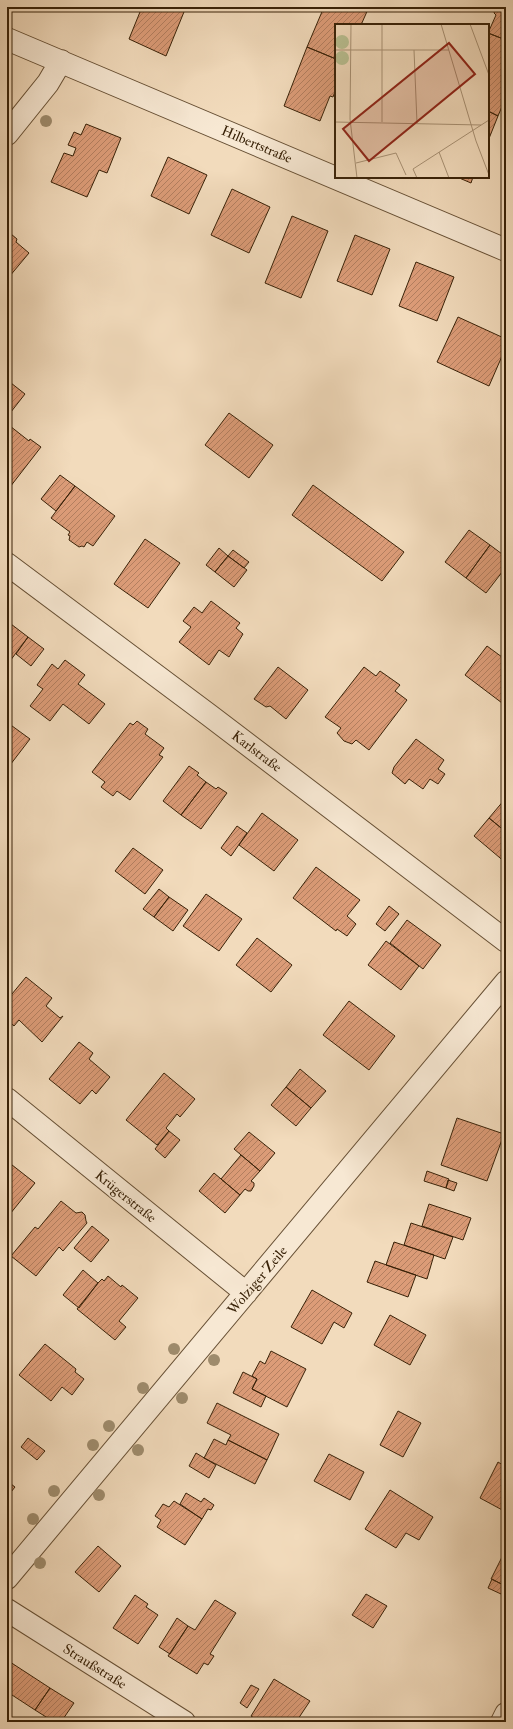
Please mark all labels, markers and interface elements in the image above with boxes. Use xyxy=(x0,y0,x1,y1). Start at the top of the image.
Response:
inset map xyxy=(335,24,489,178)
street label: Hilbertstraße xyxy=(219,122,295,167)
street label: Karlstraße xyxy=(228,727,285,776)
street label: Krügerstraße xyxy=(92,1167,160,1226)
street label: Wolziger Zeile xyxy=(223,1243,291,1319)
street label: Straußstraße xyxy=(60,1640,130,1693)

